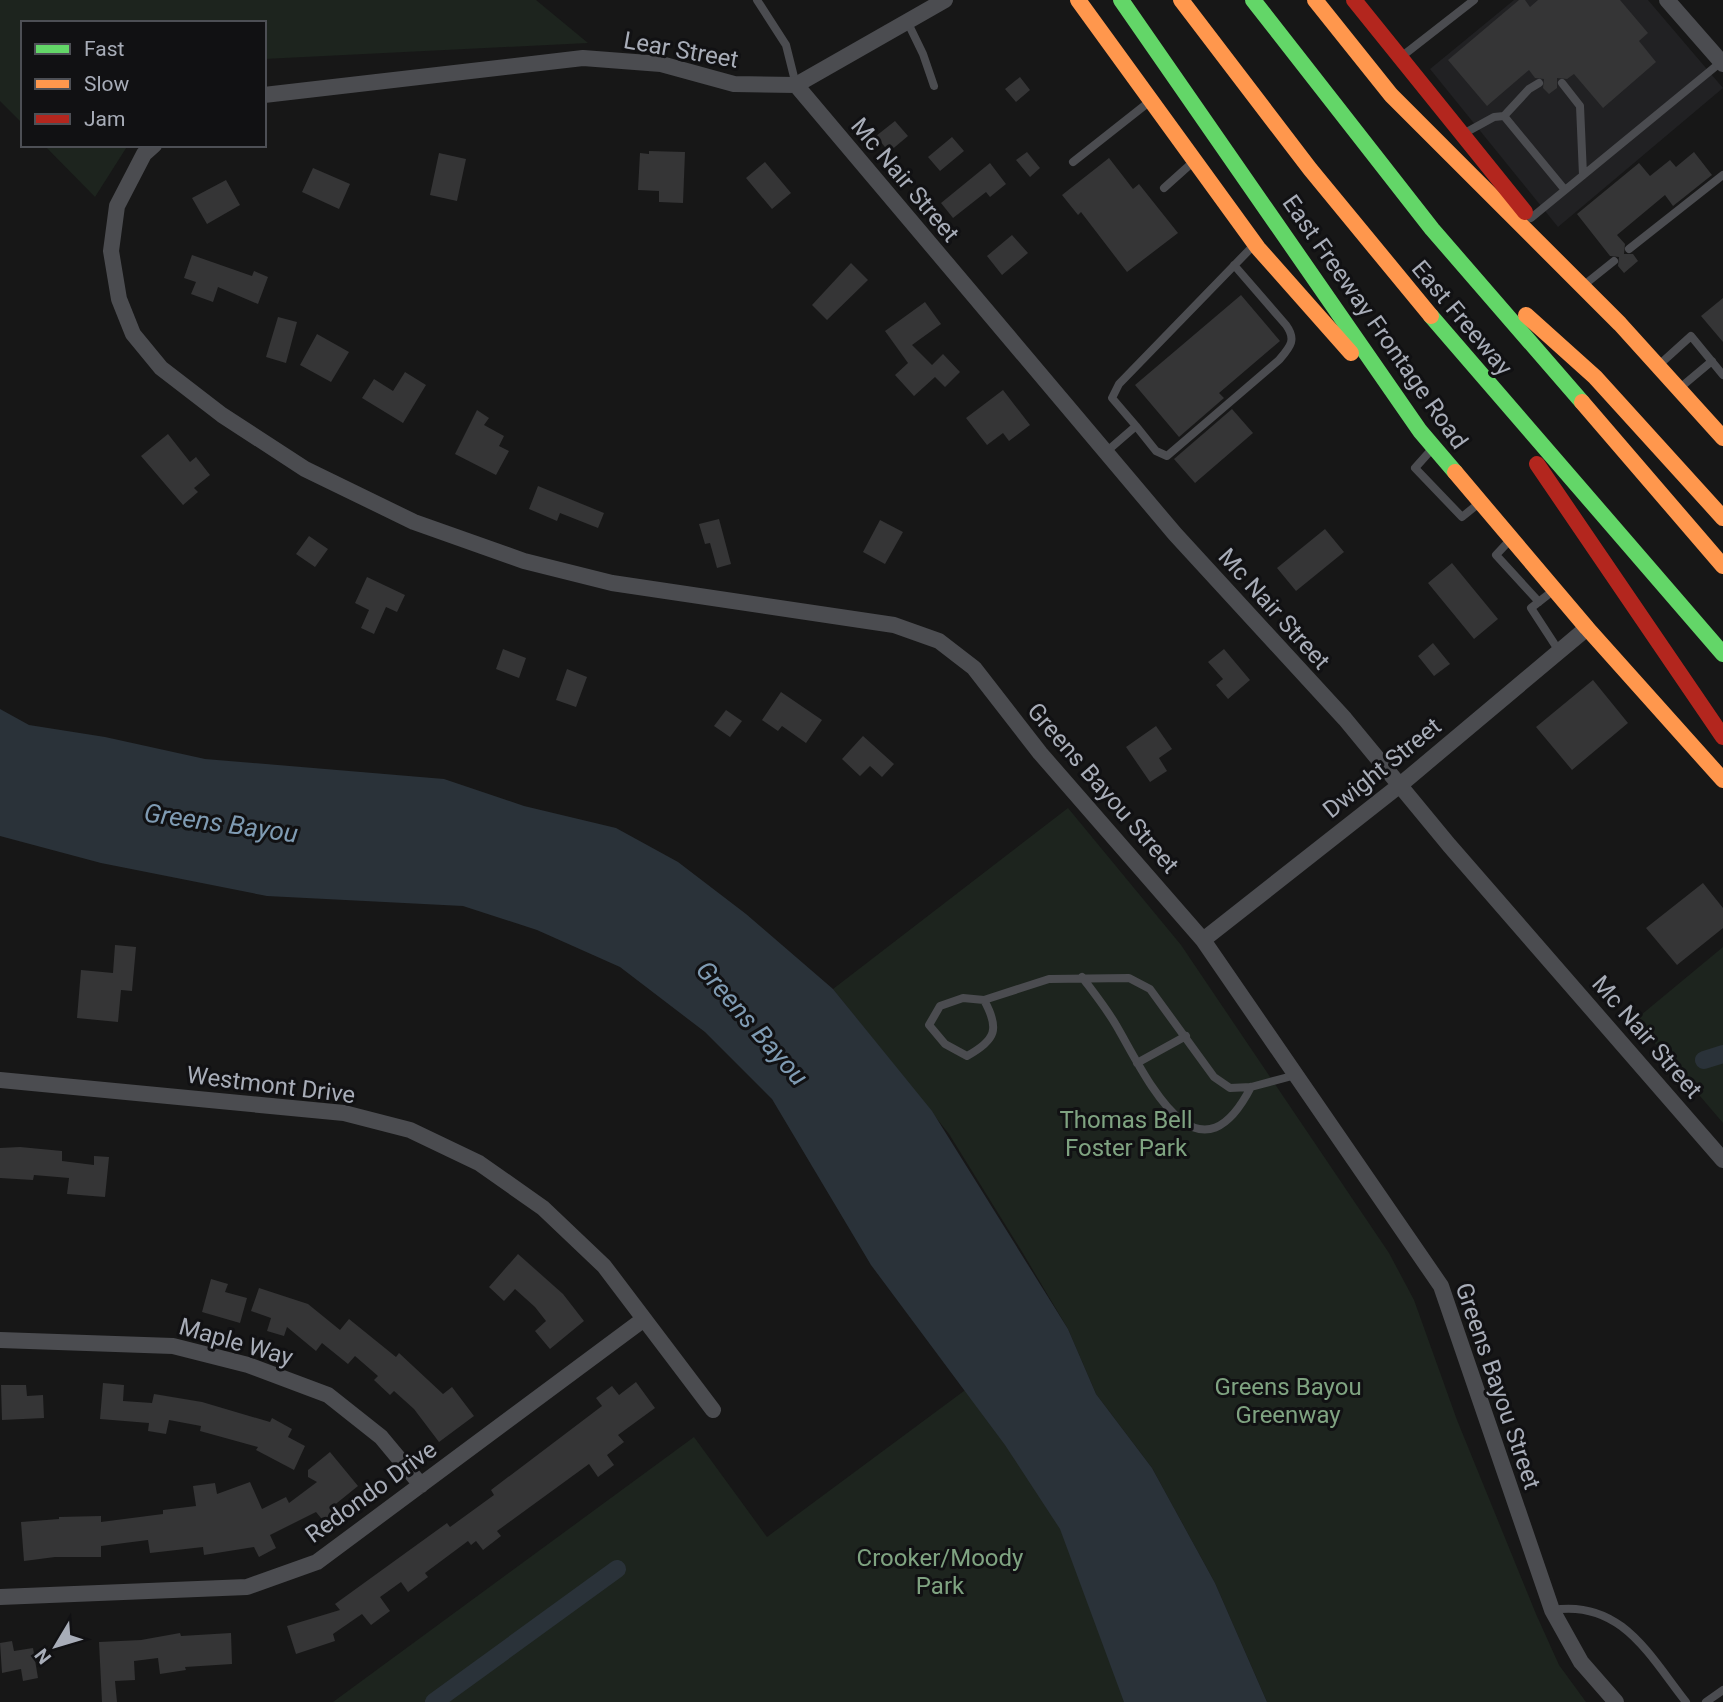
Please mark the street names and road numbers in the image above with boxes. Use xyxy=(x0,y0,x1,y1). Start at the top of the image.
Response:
street label: Lear Street xyxy=(621,26,741,74)
street label: Mc Nair Street xyxy=(845,112,965,248)
street label: East Freeway Frontage Road xyxy=(1277,190,1473,454)
street label: East Freeway xyxy=(1406,255,1519,382)
street label: Mc Nair Street xyxy=(1212,543,1336,675)
street label: Greens Bayou Street xyxy=(1021,697,1185,879)
street label: Dwight Street xyxy=(1317,712,1447,824)
street label: Mc Nair Street xyxy=(1586,970,1708,1104)
street label: Westmont Drive xyxy=(185,1061,357,1109)
street label: Greens Bayou Street xyxy=(1450,1279,1547,1493)
street label: Maple Way xyxy=(176,1312,297,1372)
street label: Redondo Drive xyxy=(300,1435,442,1549)

